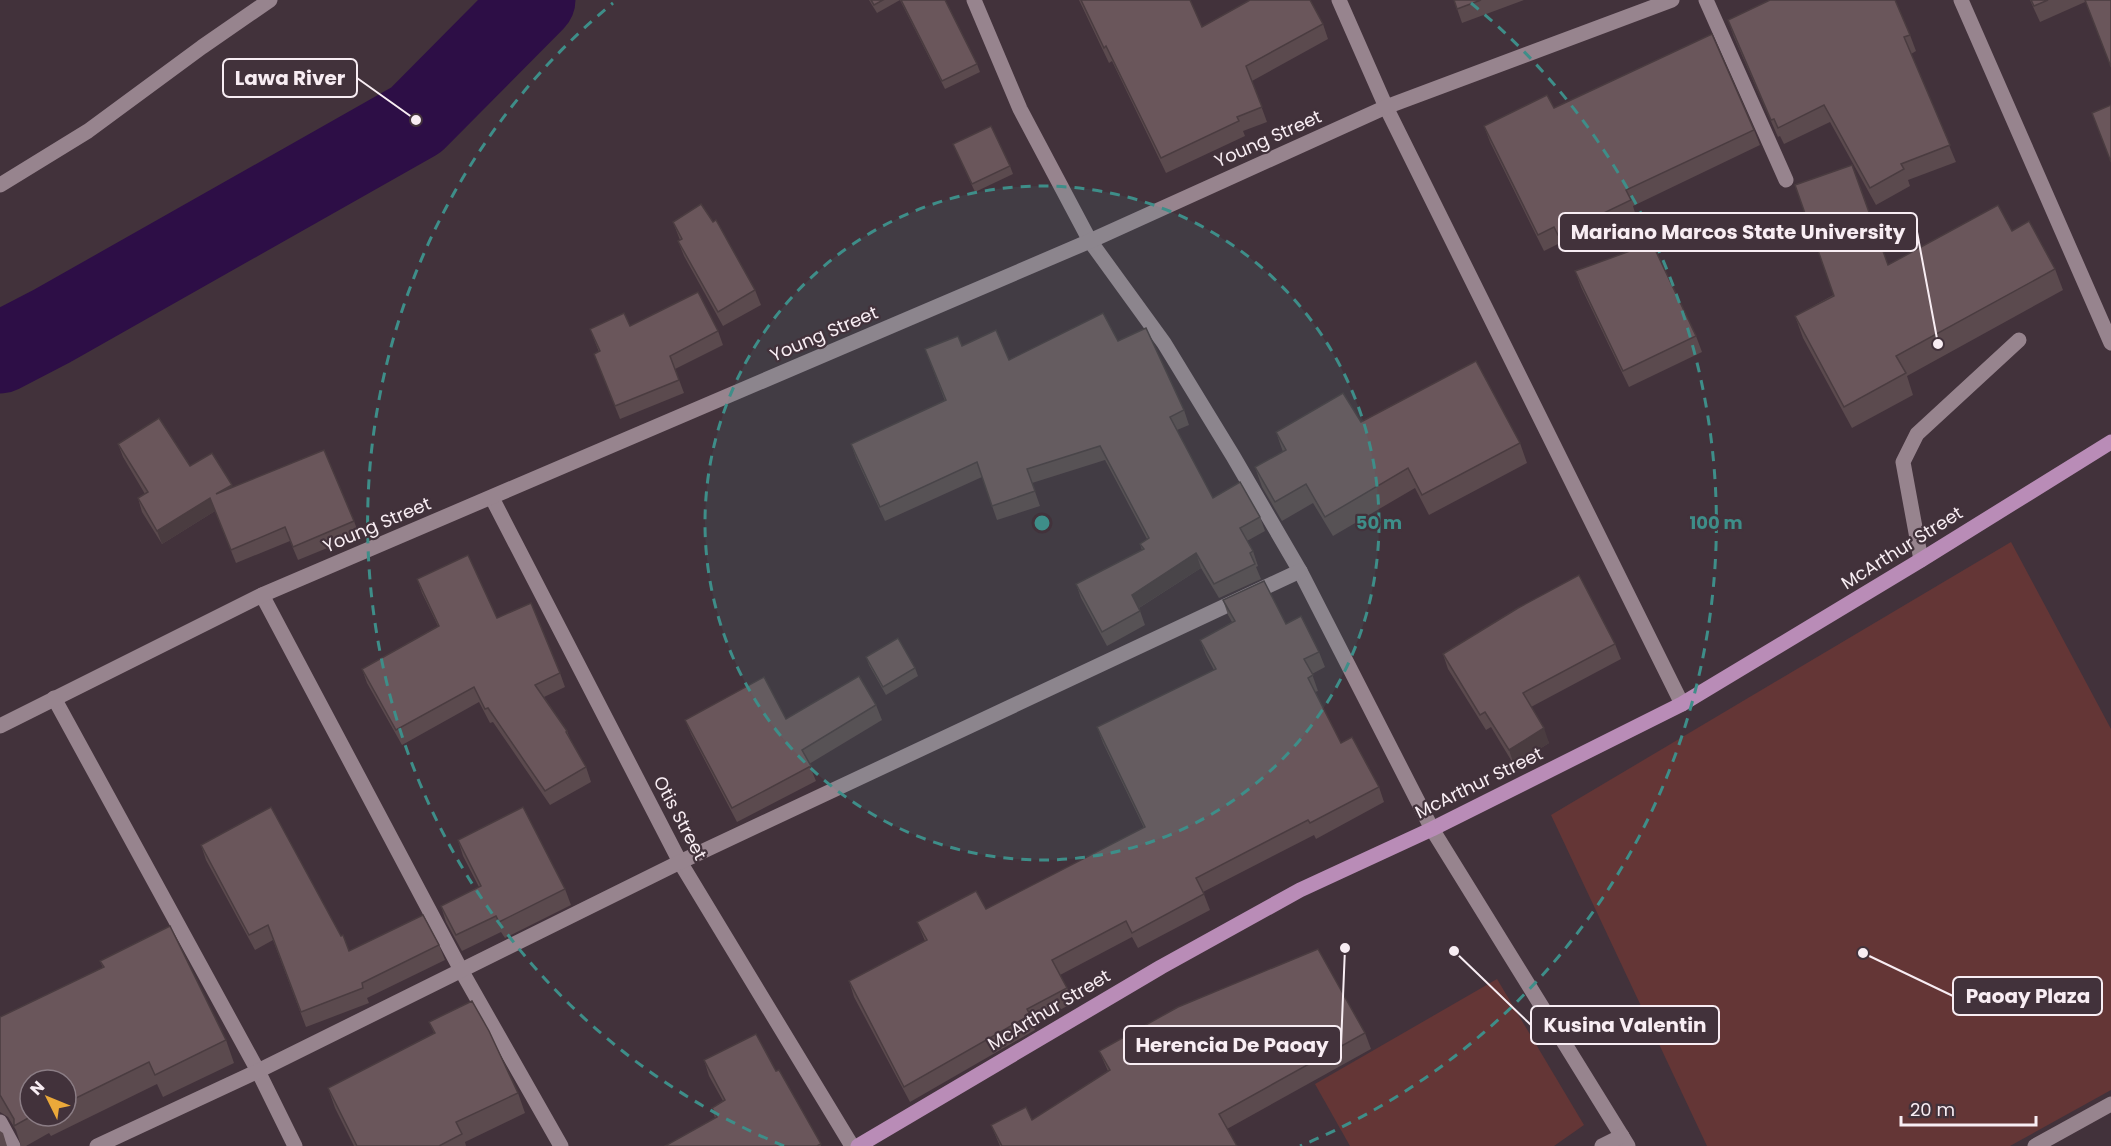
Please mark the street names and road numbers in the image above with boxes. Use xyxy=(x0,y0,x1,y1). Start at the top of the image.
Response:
street label: Young Street xyxy=(1210,104,1325,173)
street label: Young Street xyxy=(766,300,882,367)
street label: Young Street xyxy=(319,491,435,558)
street label: McArthur Street xyxy=(1836,500,1967,595)
street label: McArthur Street xyxy=(1411,741,1547,824)
street label: Otis Street xyxy=(648,771,713,864)
street label: McArthur Street xyxy=(983,963,1115,1056)

